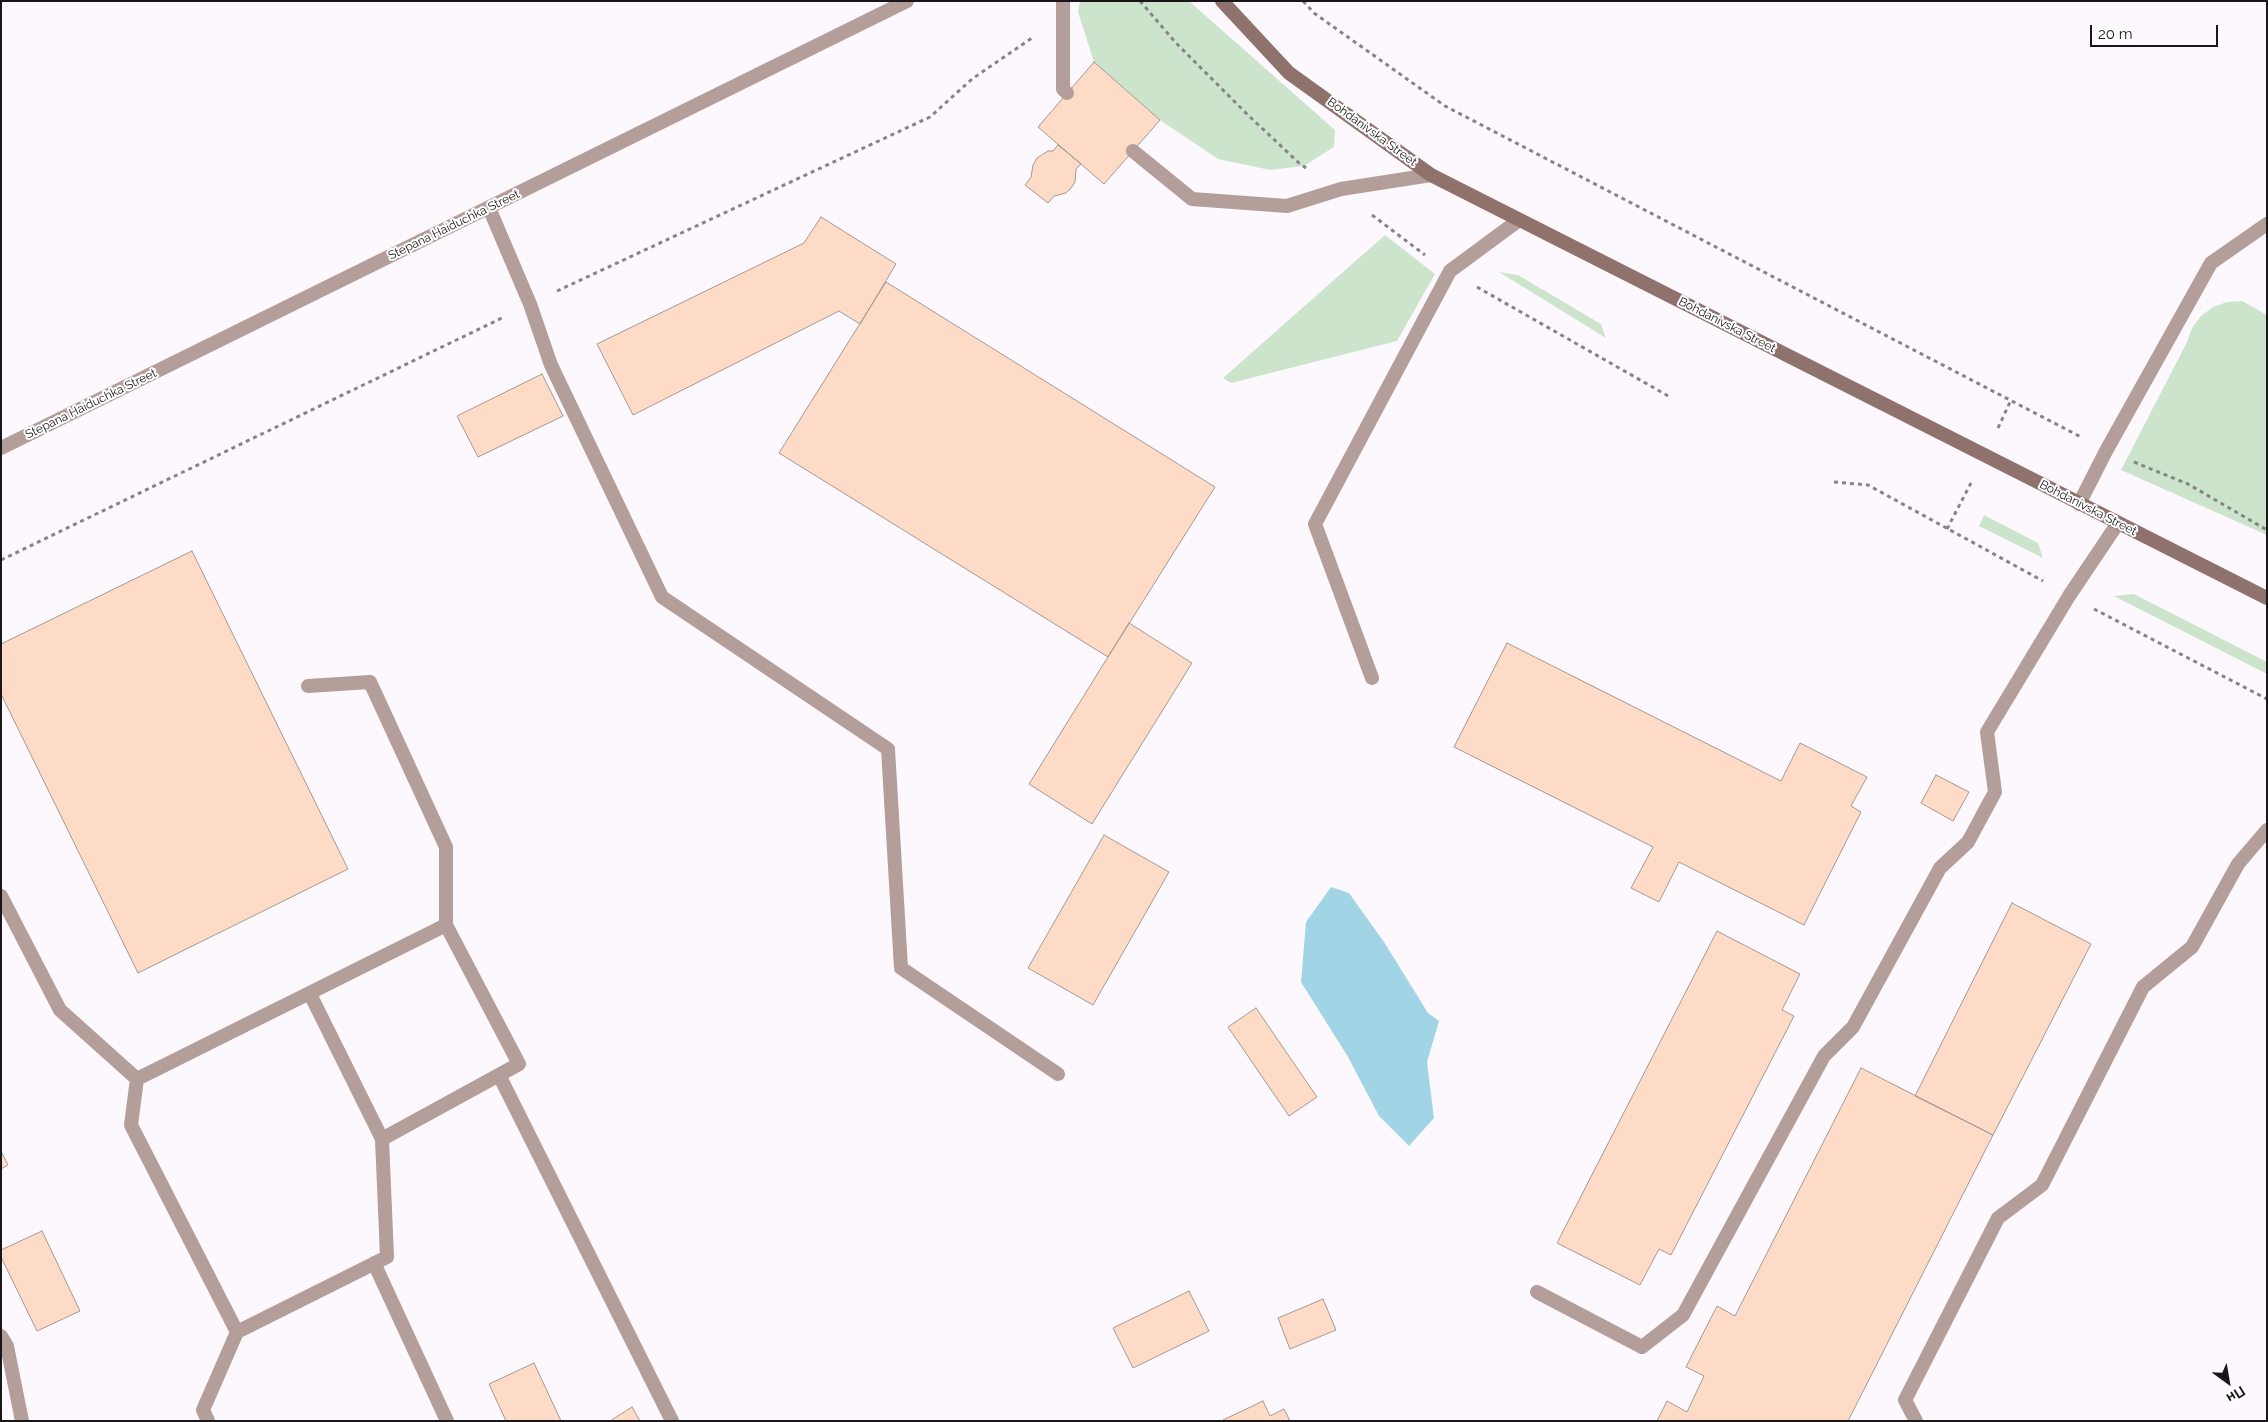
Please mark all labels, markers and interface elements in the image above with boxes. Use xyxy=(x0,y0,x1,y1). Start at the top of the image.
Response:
scale bar xyxy=(2093,15,2220,47)
text: 20 m xyxy=(2098,25,2133,43)
street label: Bohdanivska Street xyxy=(1324,95,1420,169)
street label: Stepana Haiduchka Street xyxy=(386,187,522,263)
street label: Bohdanivska Street xyxy=(1676,294,1778,356)
street label: Stepana Haiduchka Street xyxy=(23,366,159,442)
street label: Bohdanivska Street xyxy=(2037,477,2139,539)
north arrow xyxy=(2203,1357,2253,1407)
text: Пн xyxy=(2224,1383,2248,1406)

